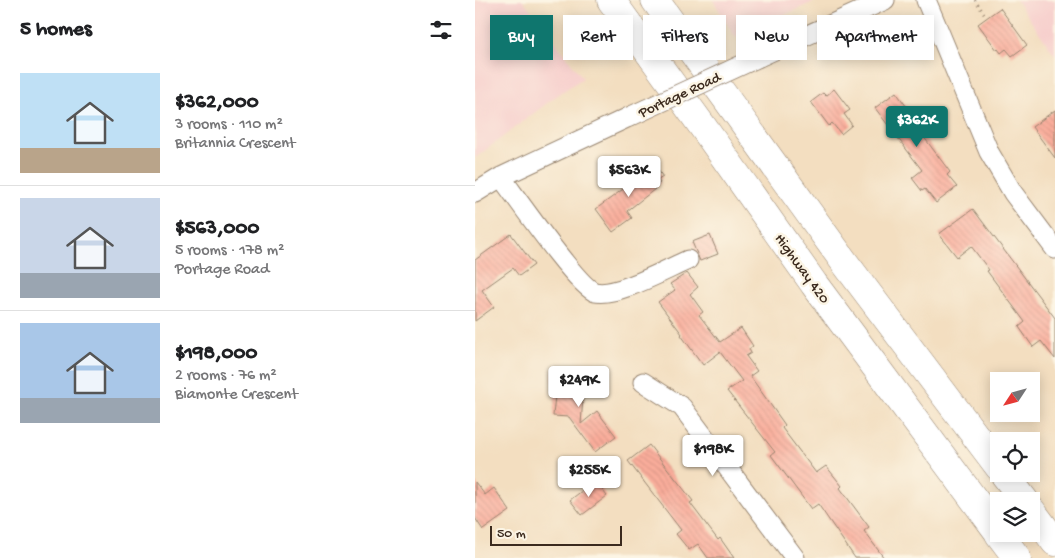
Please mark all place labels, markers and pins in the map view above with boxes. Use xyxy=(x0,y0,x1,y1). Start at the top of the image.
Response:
pin: $362K xyxy=(882,106,952,148)
pin: $563K xyxy=(594,156,664,198)
pin: $249K xyxy=(544,366,614,408)
pin: $198K xyxy=(678,434,748,477)
pin: $255K xyxy=(554,456,624,498)

